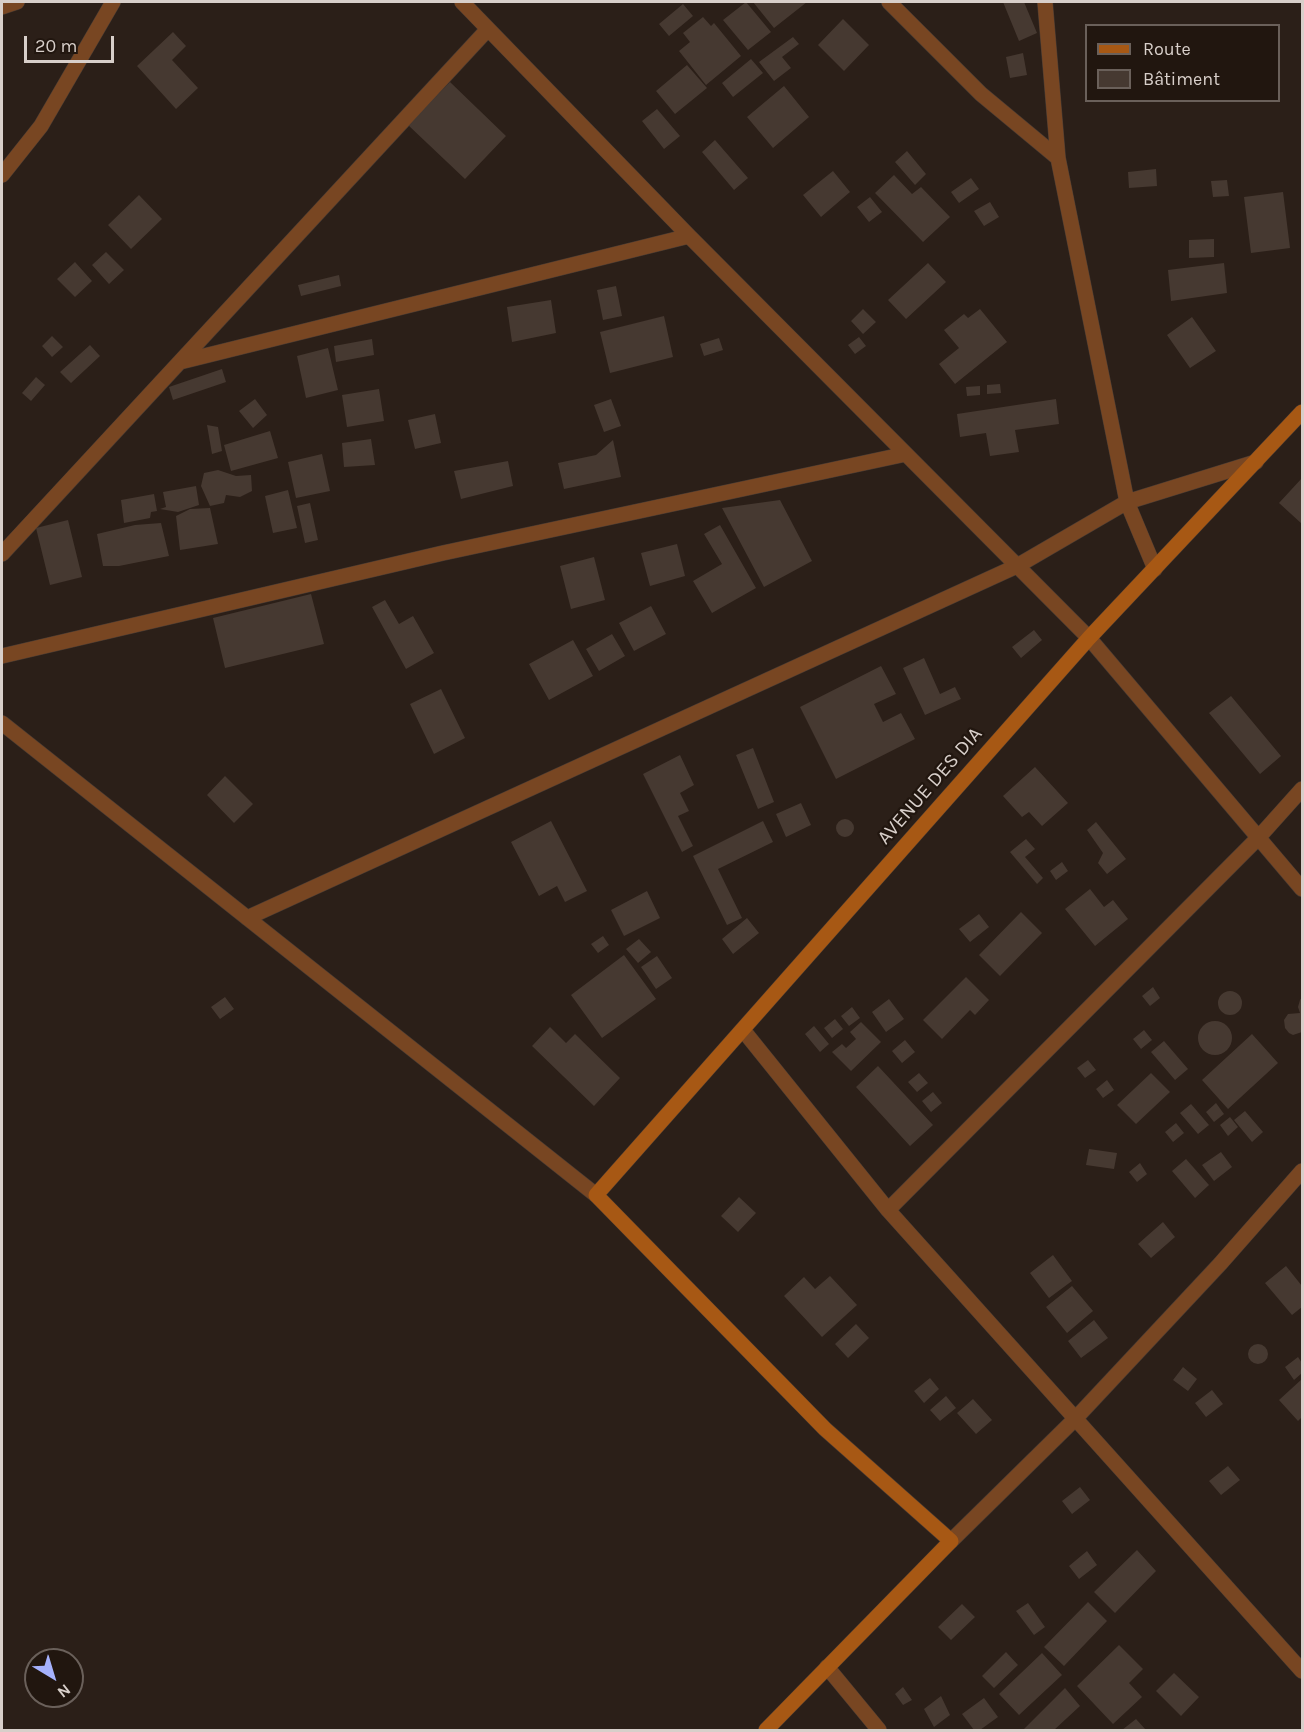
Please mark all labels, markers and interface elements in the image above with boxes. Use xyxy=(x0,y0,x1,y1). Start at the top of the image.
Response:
scale bar xyxy=(27,24,117,62)
legend xyxy=(1085,24,1280,102)
text: 20 m xyxy=(35,35,77,57)
text: Route xyxy=(1143,38,1191,60)
text: Bâtiment xyxy=(1143,68,1220,90)
street label: AVENUE DES DIA xyxy=(872,722,988,850)
north arrow xyxy=(24,1648,84,1708)
text: N xyxy=(54,1680,75,1702)

